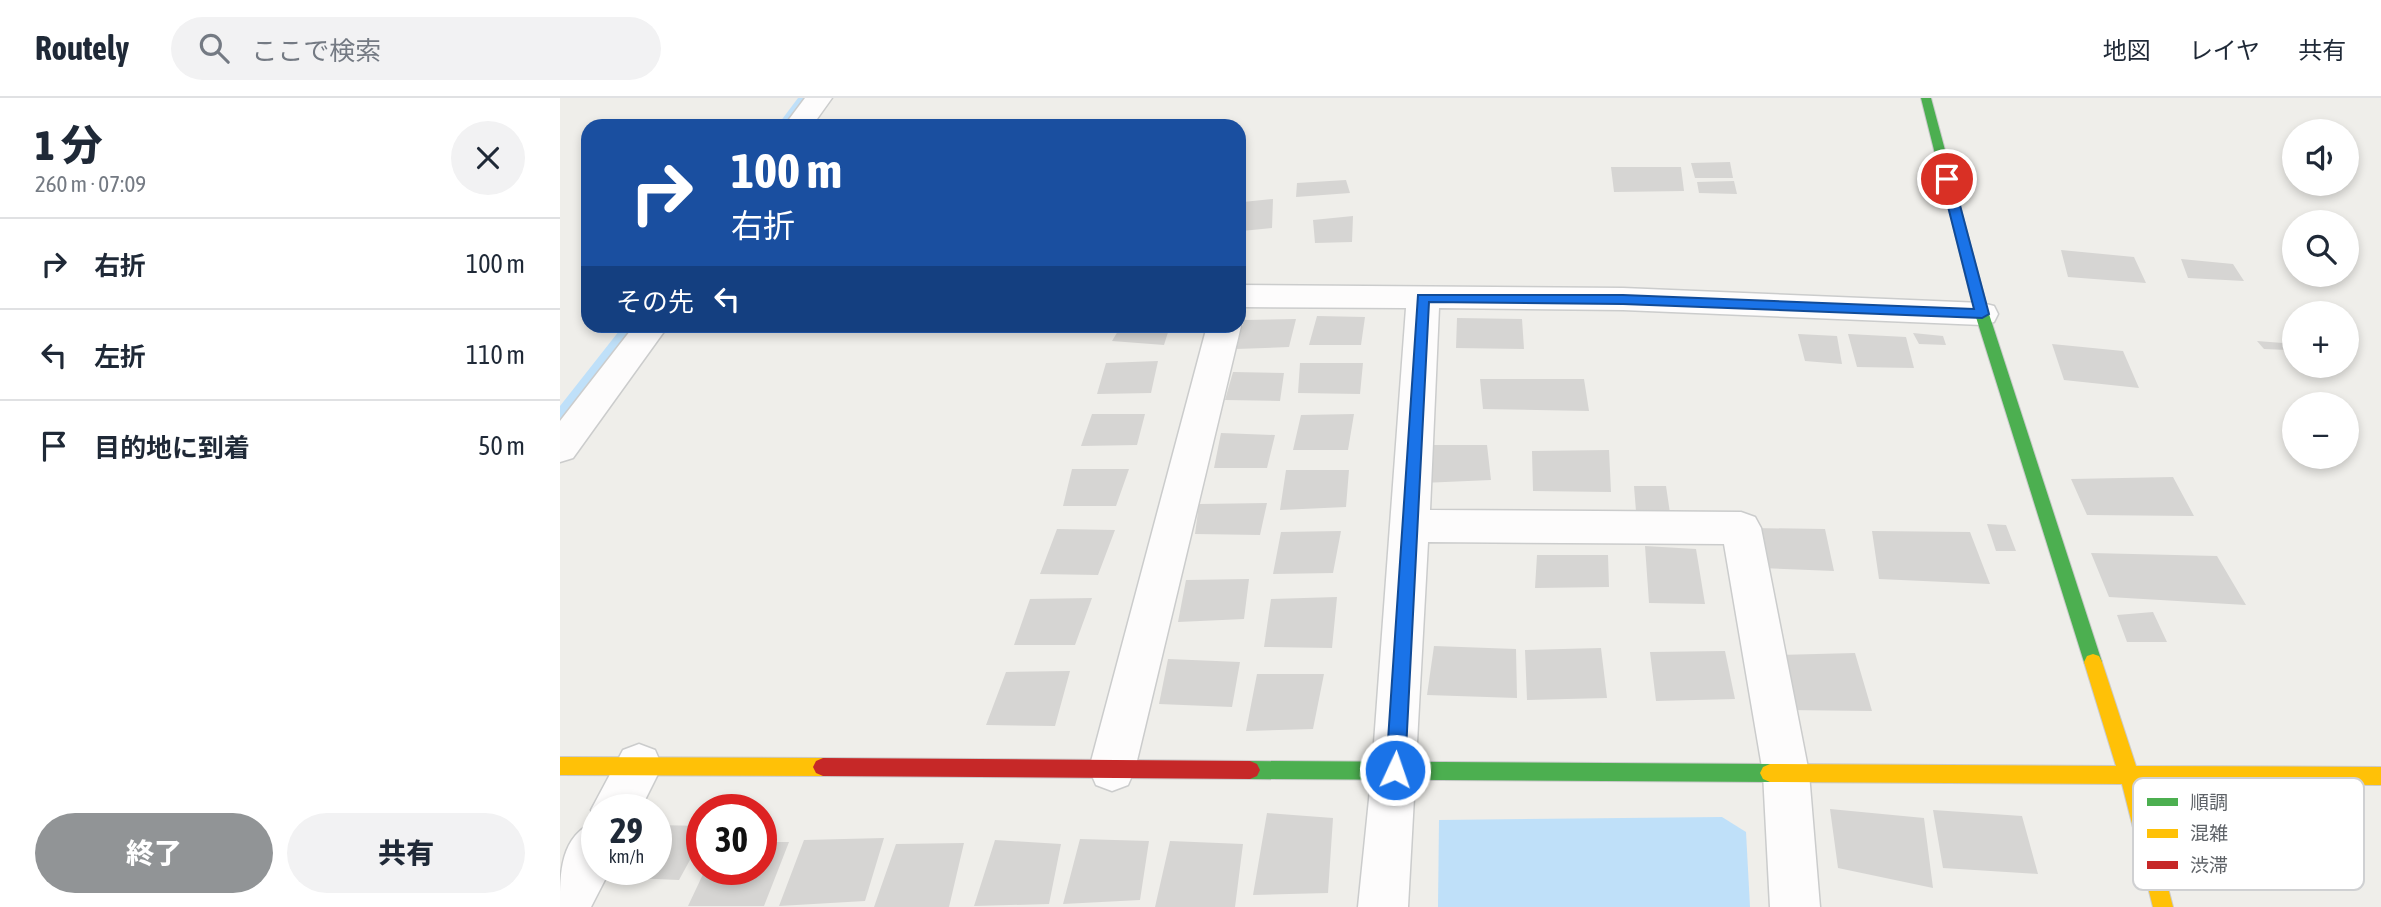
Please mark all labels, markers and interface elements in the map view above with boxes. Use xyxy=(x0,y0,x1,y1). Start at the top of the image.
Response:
search box xyxy=(171,17,661,80)
text: Routely xyxy=(35,29,129,67)
icon: search xyxy=(195,29,233,67)
text: ここで検索 xyxy=(251,36,381,66)
text: 地図 xyxy=(2103,37,2151,64)
text: レイヤ xyxy=(2189,37,2260,64)
text: 共有 xyxy=(2298,37,2346,64)
map controls xyxy=(2282,119,2359,469)
button: sound xyxy=(2282,119,2359,196)
text: 1 分 xyxy=(35,121,103,169)
button: close xyxy=(451,121,525,195)
text: 100 m xyxy=(731,142,842,198)
icon: right xyxy=(616,147,707,238)
pin xyxy=(1917,149,1977,209)
icon: arrive xyxy=(1928,160,1966,198)
text: 260 m · 07:09 xyxy=(35,171,146,197)
text: 右折 xyxy=(731,207,795,244)
button: search xyxy=(2282,210,2359,287)
icon: right xyxy=(35,245,73,283)
text: 100 m xyxy=(466,249,525,279)
text: 右折 xyxy=(94,251,146,281)
icon: left xyxy=(708,280,746,318)
text: その先 xyxy=(616,287,694,317)
button: + xyxy=(2282,301,2359,378)
icon: left xyxy=(35,336,73,374)
text: 110 m xyxy=(466,340,525,370)
text: 左折 xyxy=(94,342,146,372)
button: − xyxy=(2282,392,2359,469)
icon: arrive xyxy=(35,427,73,465)
text: 50 m xyxy=(478,431,525,461)
text: 目的地に到着 xyxy=(94,433,250,463)
position arrow xyxy=(1358,733,1432,807)
legend xyxy=(2133,778,2364,890)
text: 順調 xyxy=(2190,791,2228,813)
speed limit sign: 30 xyxy=(686,794,777,885)
text: 29 xyxy=(610,810,643,850)
button: 終了 xyxy=(35,813,273,893)
button: 共有 xyxy=(287,813,525,893)
text: 混雑 xyxy=(2190,822,2228,844)
text: km/h xyxy=(609,846,644,867)
text: 渋滞 xyxy=(2190,854,2228,876)

